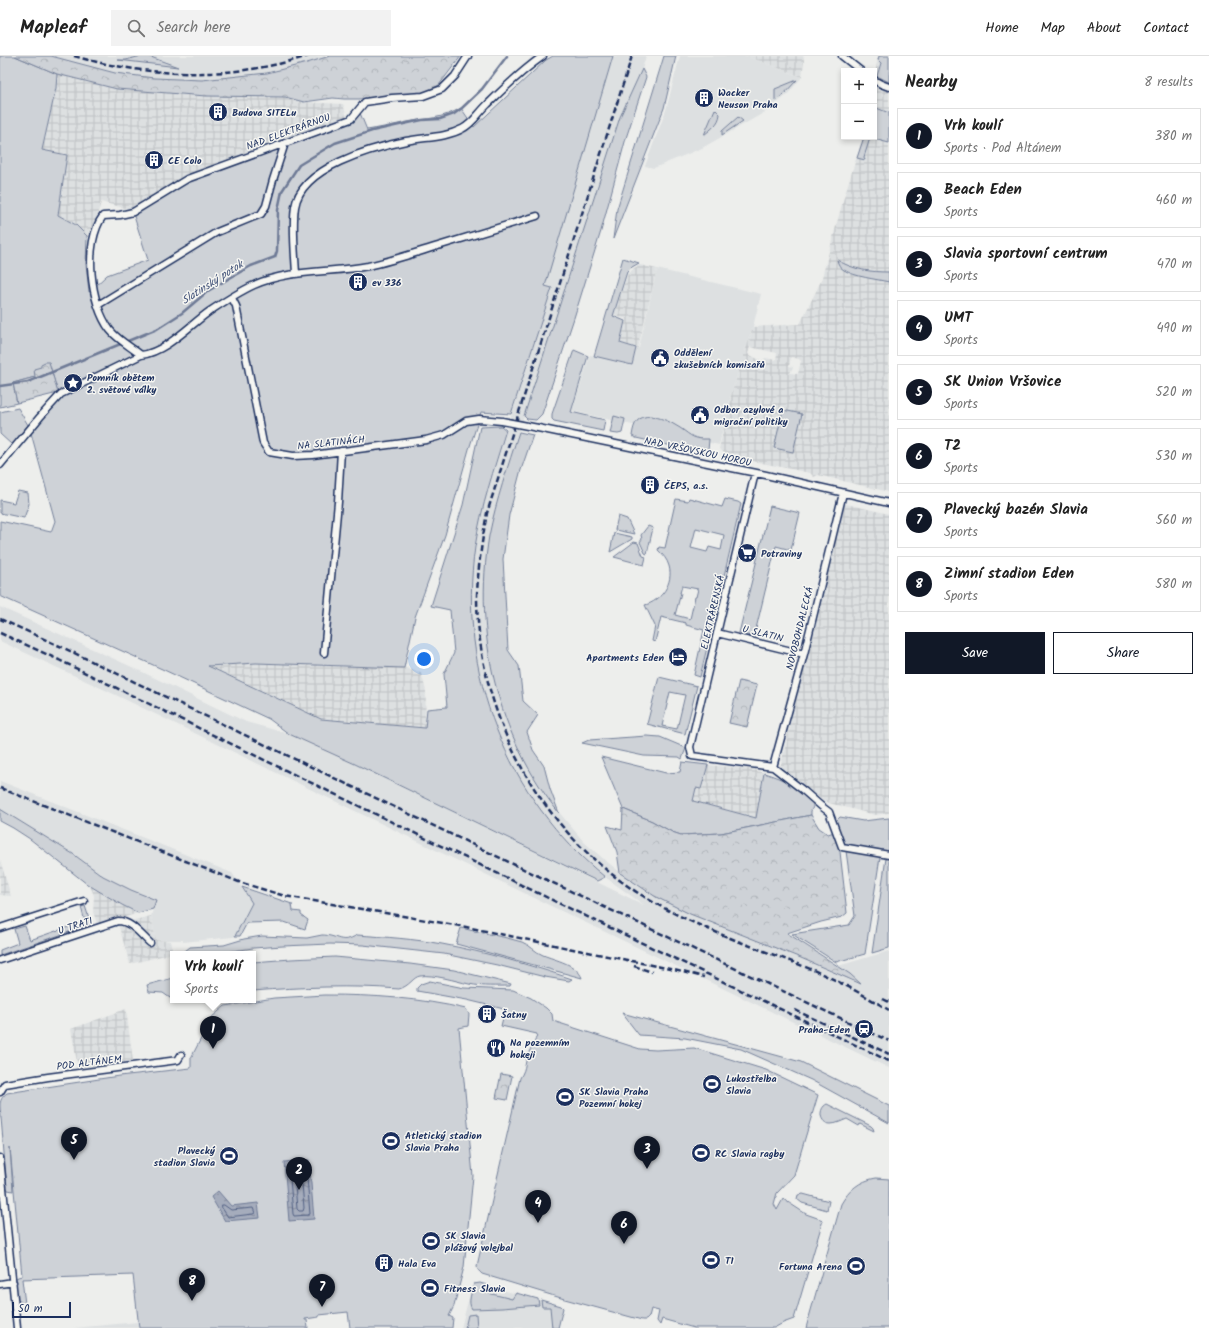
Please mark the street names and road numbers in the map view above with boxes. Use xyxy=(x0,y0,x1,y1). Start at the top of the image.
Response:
street label: NAD ELEKTRÁRNOU xyxy=(244,109,333,155)
street label: NA SLATINÁCH xyxy=(297,431,366,454)
street label: NAD VRŠOVSKOU HOROU xyxy=(643,433,753,471)
street label: ELEKTRÁRENSKÁ xyxy=(697,573,729,651)
street label: NOVOBOHDALECKÁ xyxy=(782,585,818,672)
street label: U SLATIN xyxy=(740,621,785,647)
street label: U TRATI xyxy=(56,913,95,939)
street label: POD ALTÁNEM xyxy=(56,1051,123,1075)

